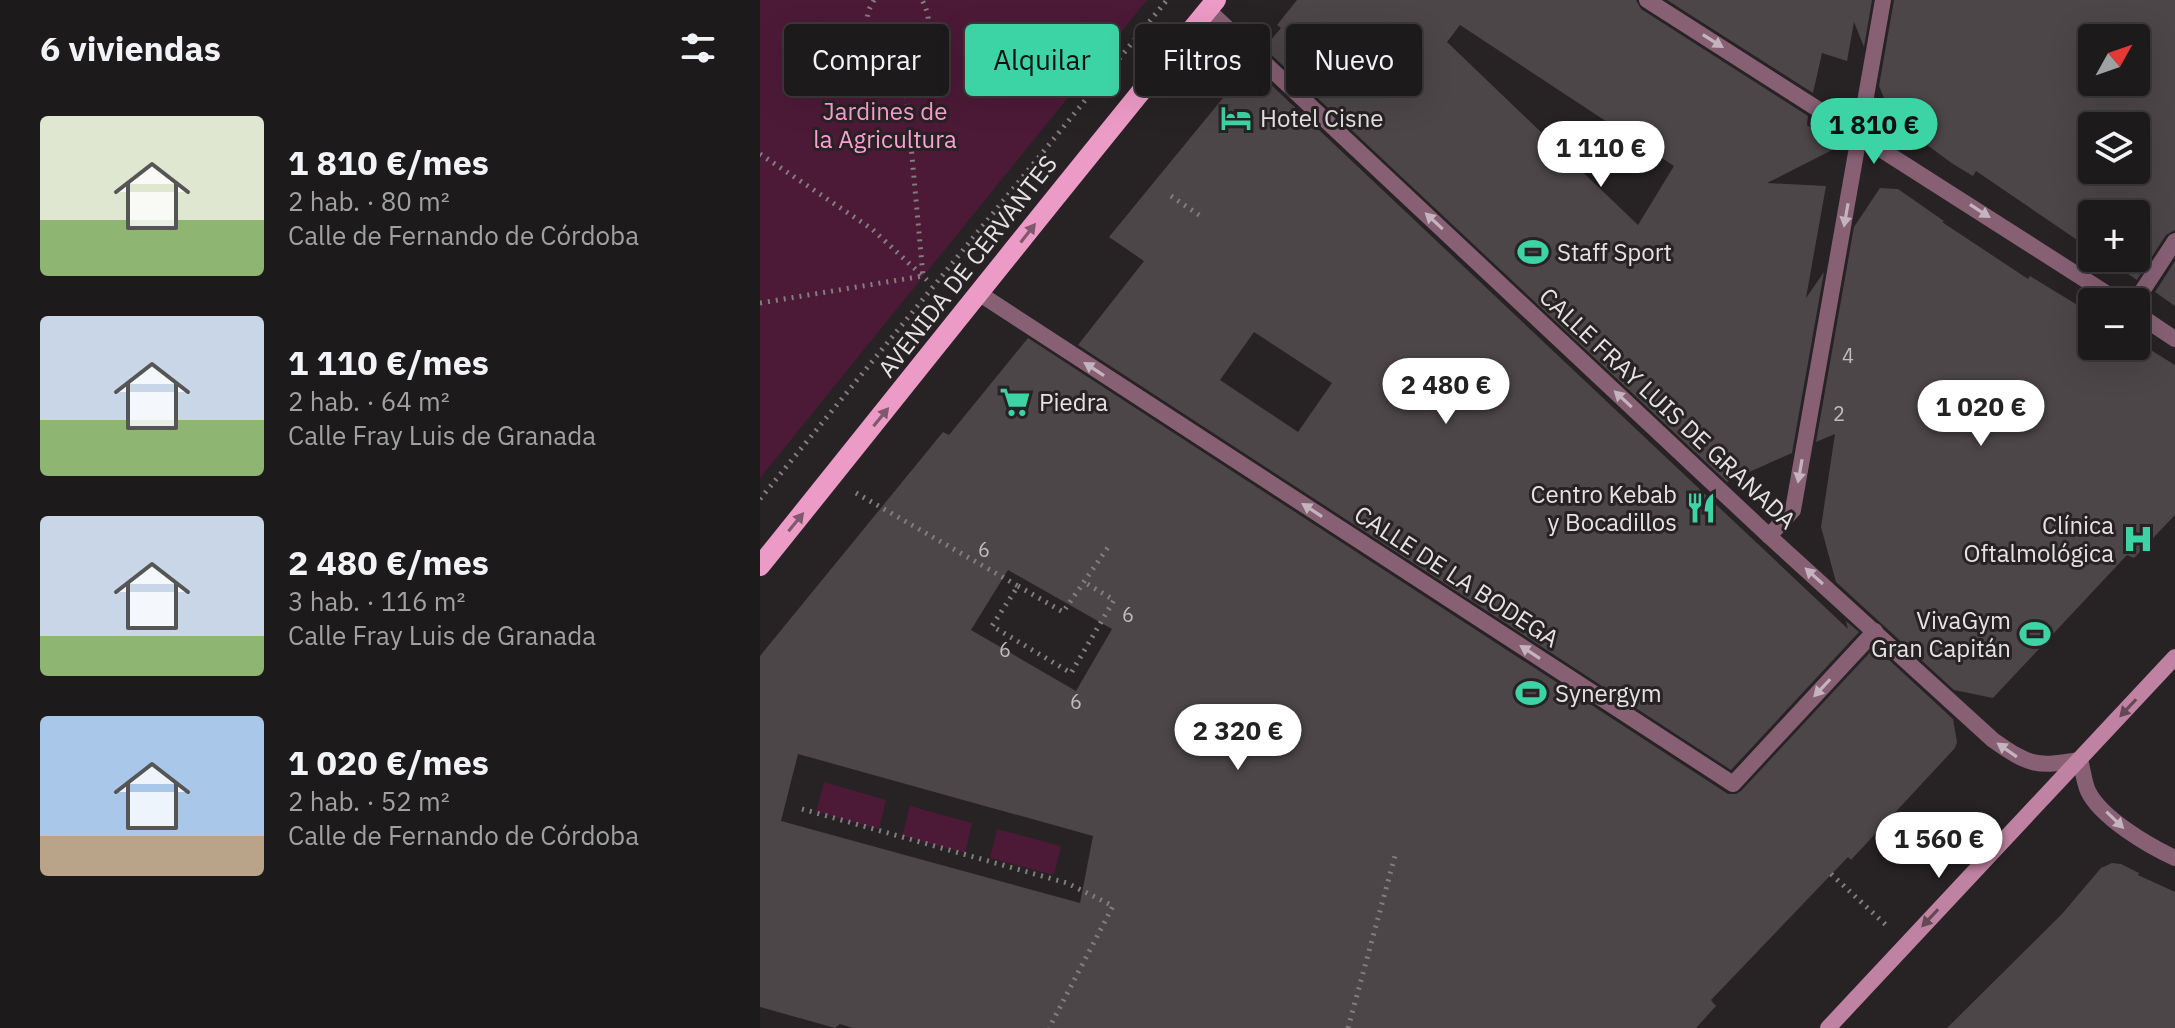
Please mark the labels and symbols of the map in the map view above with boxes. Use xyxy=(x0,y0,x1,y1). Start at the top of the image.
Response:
north arrow xyxy=(2078,24,2150,96)
one-way arrow xyxy=(1702,34,1724,48)
park label: Jardines de la Agricultura xyxy=(813,95,957,155)
pin: 1 810 € xyxy=(1800,98,1948,166)
hotel icon: Hotel Cisne xyxy=(1219,101,1253,135)
place label: Hotel Cisne xyxy=(1260,102,1384,134)
pin: 1 110 € xyxy=(1527,121,1675,189)
street label: AVENIDA DE CERVANTES xyxy=(870,148,1064,384)
one-way arrow xyxy=(1839,203,1851,228)
one-way arrow xyxy=(1969,204,1990,219)
one-way arrow xyxy=(1424,213,1443,231)
one-way arrow xyxy=(1019,223,1035,243)
sports icon: Staff Sport xyxy=(1516,235,1550,269)
place label: Staff Sport xyxy=(1557,236,1672,268)
street label: CALLE FRAY LUIS DE GRANADA xyxy=(1533,280,1803,536)
house number: 4 xyxy=(1842,342,1854,369)
pin: 2 480 € xyxy=(1372,358,1520,426)
one-way arrow xyxy=(1084,361,1105,376)
pin: 1 020 € xyxy=(1907,380,2055,448)
supermarket icon: Piedra xyxy=(998,385,1032,419)
place label: Piedra xyxy=(1039,386,1108,418)
one-way arrow xyxy=(1614,391,1633,409)
house number: 2 xyxy=(1833,400,1845,427)
one-way arrow xyxy=(872,407,888,427)
one-way arrow xyxy=(1794,459,1806,484)
place label: Centro Kebab y Bocadillos xyxy=(1531,478,1677,538)
restaurant icon: Centro Kebab y Bocadillos xyxy=(1684,491,1718,525)
street label: CALLE DE LA BODEGA xyxy=(1348,498,1566,654)
one-way arrow xyxy=(1302,503,1323,518)
place label: Clínica Oftalmológica xyxy=(1964,509,2114,569)
one-way arrow xyxy=(787,512,804,532)
hospital icon: Clínica Oftalmológica xyxy=(2121,522,2155,556)
house number: 6 xyxy=(978,536,990,563)
one-way arrow xyxy=(1804,568,1824,585)
house number: 6 xyxy=(1122,601,1134,628)
place label: VivaGym Gran Capitán xyxy=(1871,604,2011,664)
sports icon: VivaGym Gran Capitán xyxy=(2018,617,2052,651)
house number: 6 xyxy=(999,636,1011,663)
one-way arrow xyxy=(1520,645,1541,660)
sports icon: Synergym xyxy=(1514,676,1548,710)
place label: Synergym xyxy=(1555,677,1662,709)
one-way arrow xyxy=(1813,678,1831,697)
house number: 6 xyxy=(1070,688,1082,715)
one-way arrow xyxy=(2119,699,2137,718)
pin: 2 320 € xyxy=(1164,704,1312,772)
one-way arrow xyxy=(1996,743,2017,758)
one-way arrow xyxy=(2105,810,2124,829)
pin: 1 560 € xyxy=(1865,812,2013,880)
one-way arrow xyxy=(1922,908,1940,927)

